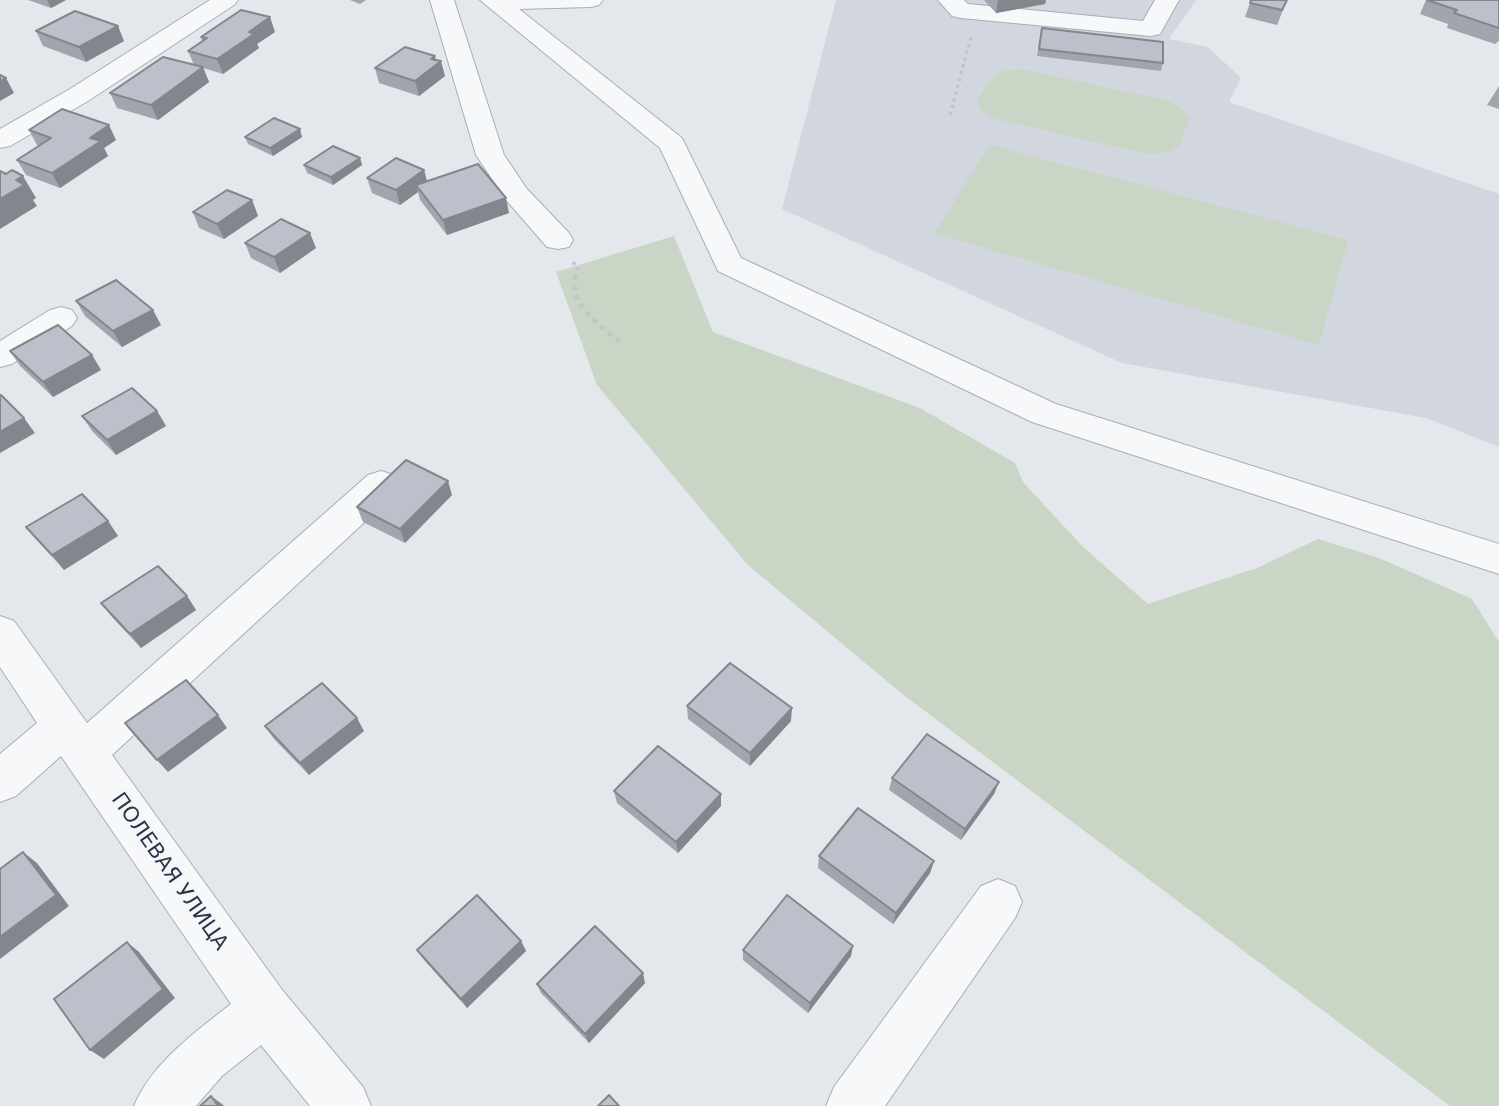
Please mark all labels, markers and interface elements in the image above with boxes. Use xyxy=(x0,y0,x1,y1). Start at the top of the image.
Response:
street label: ПОЛЕВАЯ УЛИЦА xyxy=(105,788,233,956)

